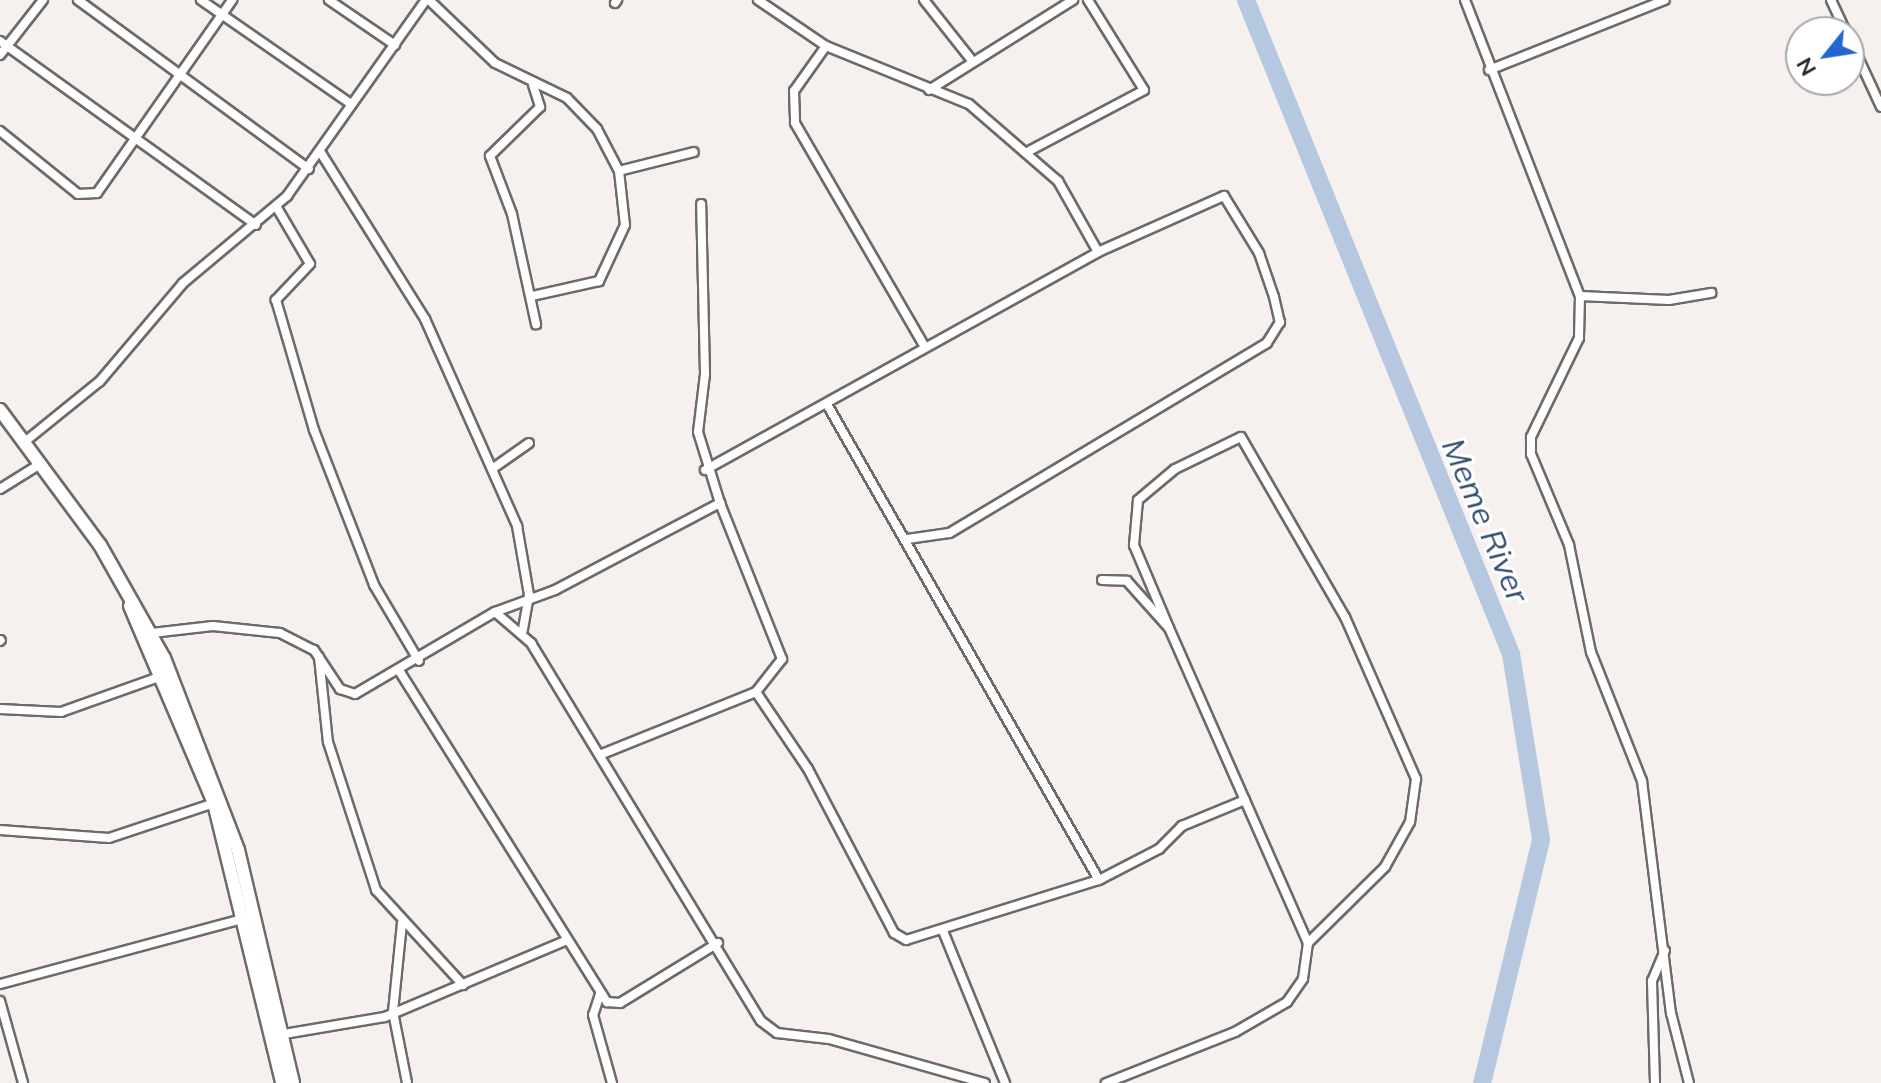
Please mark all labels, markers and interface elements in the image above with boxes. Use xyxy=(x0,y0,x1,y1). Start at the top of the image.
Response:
north arrow xyxy=(1785,16,1865,96)
text: N xyxy=(1790,53,1822,81)
water label: Meme River xyxy=(1434,432,1538,608)

